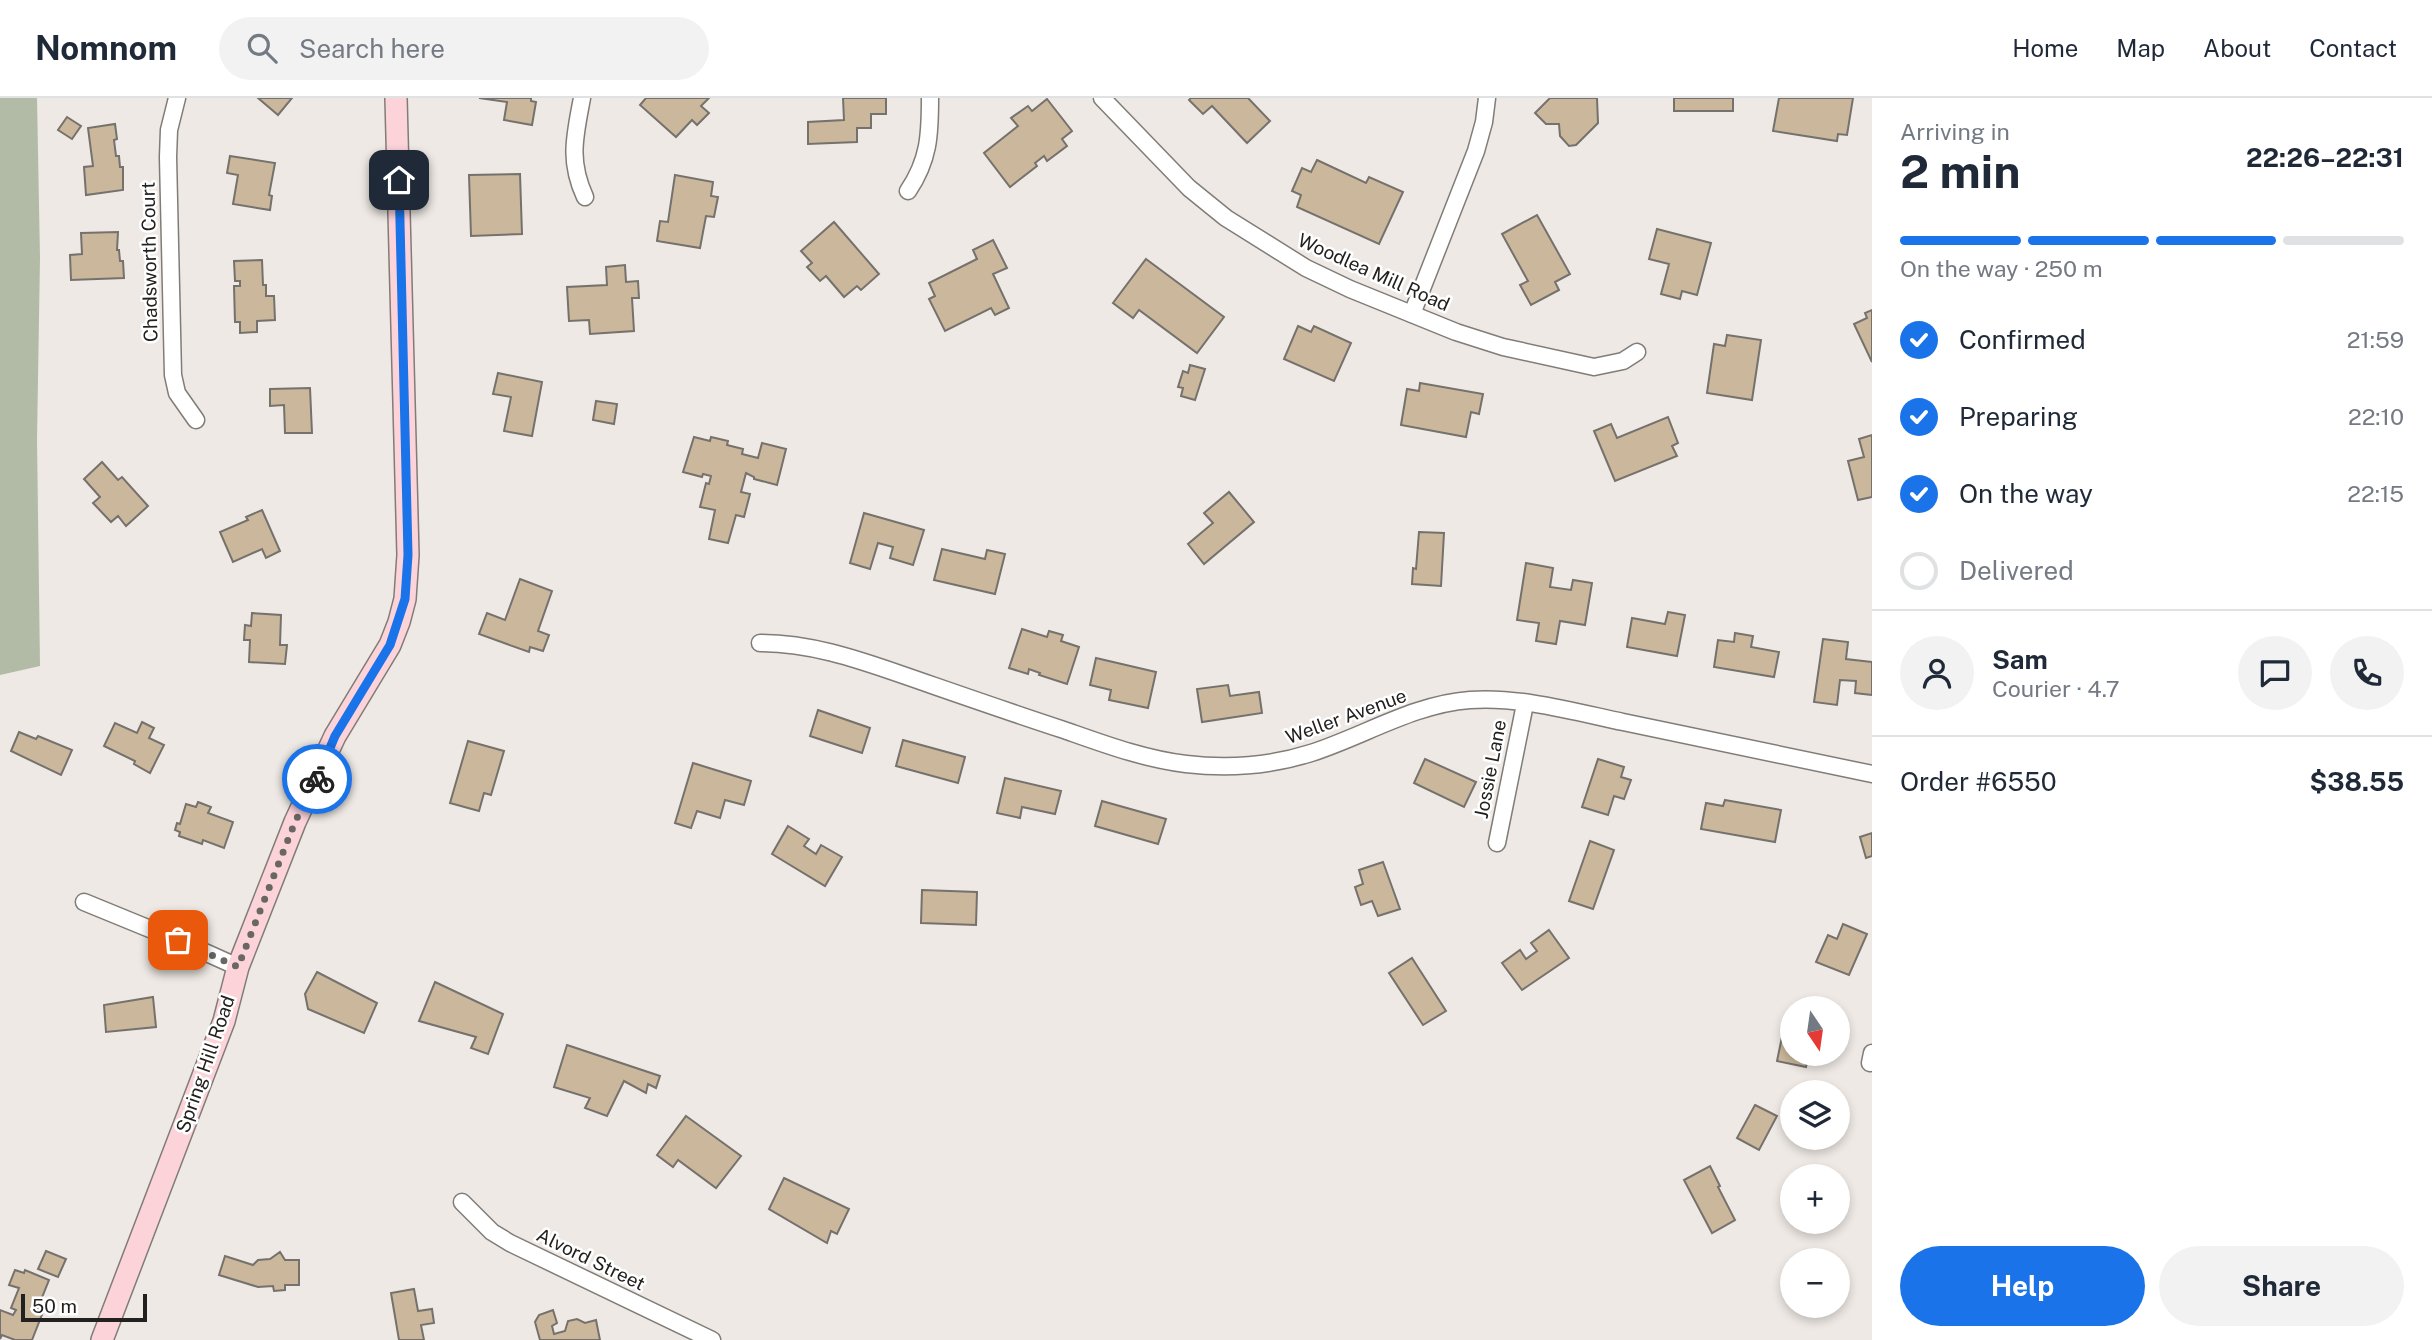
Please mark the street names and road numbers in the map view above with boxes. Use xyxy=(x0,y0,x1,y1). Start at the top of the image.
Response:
street label: Chadsworth Court xyxy=(137,182,161,342)
street label: Woodlea Mill Road xyxy=(1295,229,1453,315)
street label: Weller Avenue xyxy=(1283,684,1409,748)
street label: Jossie Lane xyxy=(1470,718,1510,820)
street label: Spring Hill Road xyxy=(171,992,239,1136)
street label: Alvord Street xyxy=(533,1223,649,1295)

